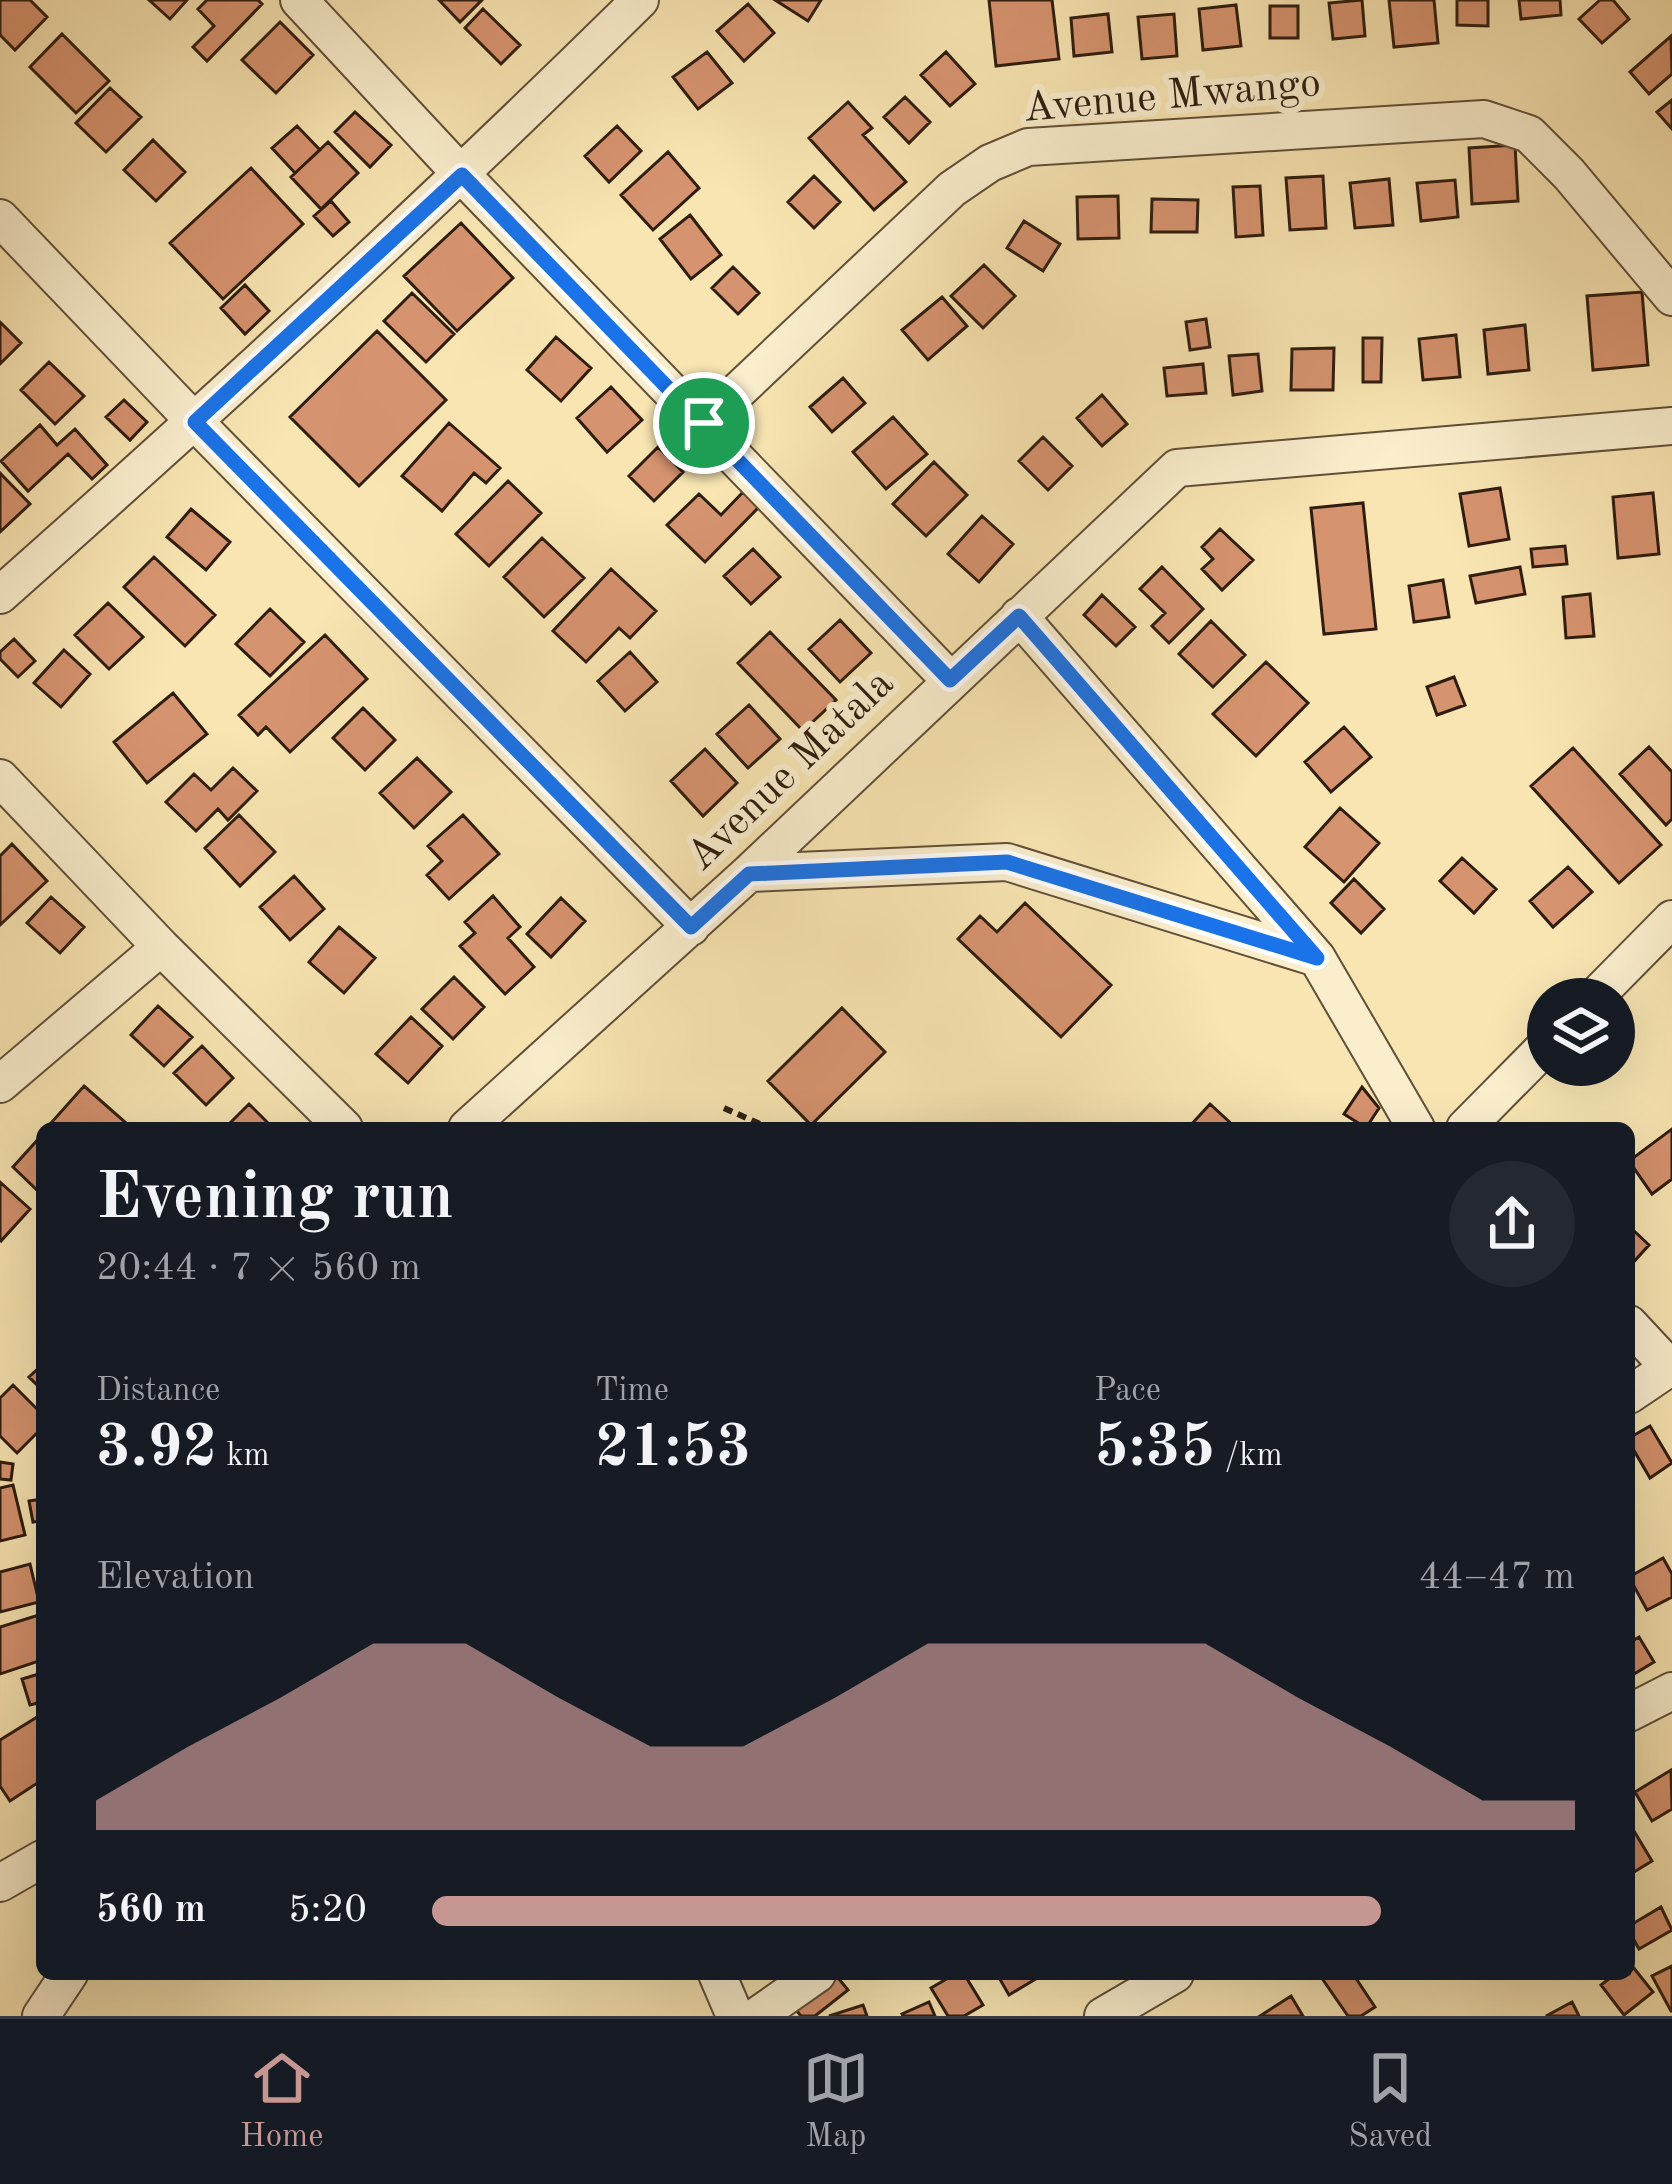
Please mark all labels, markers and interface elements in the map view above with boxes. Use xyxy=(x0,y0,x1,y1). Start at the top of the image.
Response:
street label: Avenue Mwango xyxy=(1021,63,1323,131)
pin xyxy=(653,372,755,474)
icon: arrive xyxy=(671,390,737,456)
street label: Avenue Matala xyxy=(680,663,902,879)
map controls xyxy=(1527,978,1635,1086)
button: layers xyxy=(1527,978,1635,1086)
button: share xyxy=(1449,1161,1575,1287)
text: Evening run xyxy=(96,1167,454,1233)
text: 20:44 · 7 × 560 m xyxy=(96,1249,421,1288)
text: Distance xyxy=(96,1375,220,1408)
text: Time xyxy=(595,1375,669,1408)
text: Pace xyxy=(1094,1375,1161,1408)
text: 3.92 xyxy=(96,1419,217,1479)
text: 21:53 xyxy=(595,1419,751,1479)
text: 5:35 xyxy=(1094,1419,1215,1479)
text: km xyxy=(217,1440,270,1473)
text: /km xyxy=(1215,1440,1283,1473)
text: Elevation xyxy=(96,1558,255,1597)
text: 44–47 m xyxy=(1418,1558,1575,1597)
text: 560 m xyxy=(96,1891,206,1930)
text: 5:20 xyxy=(288,1891,367,1930)
tab: Home xyxy=(240,2045,323,2158)
tab: Map xyxy=(803,2045,869,2158)
tab: Saved xyxy=(1348,2045,1432,2158)

